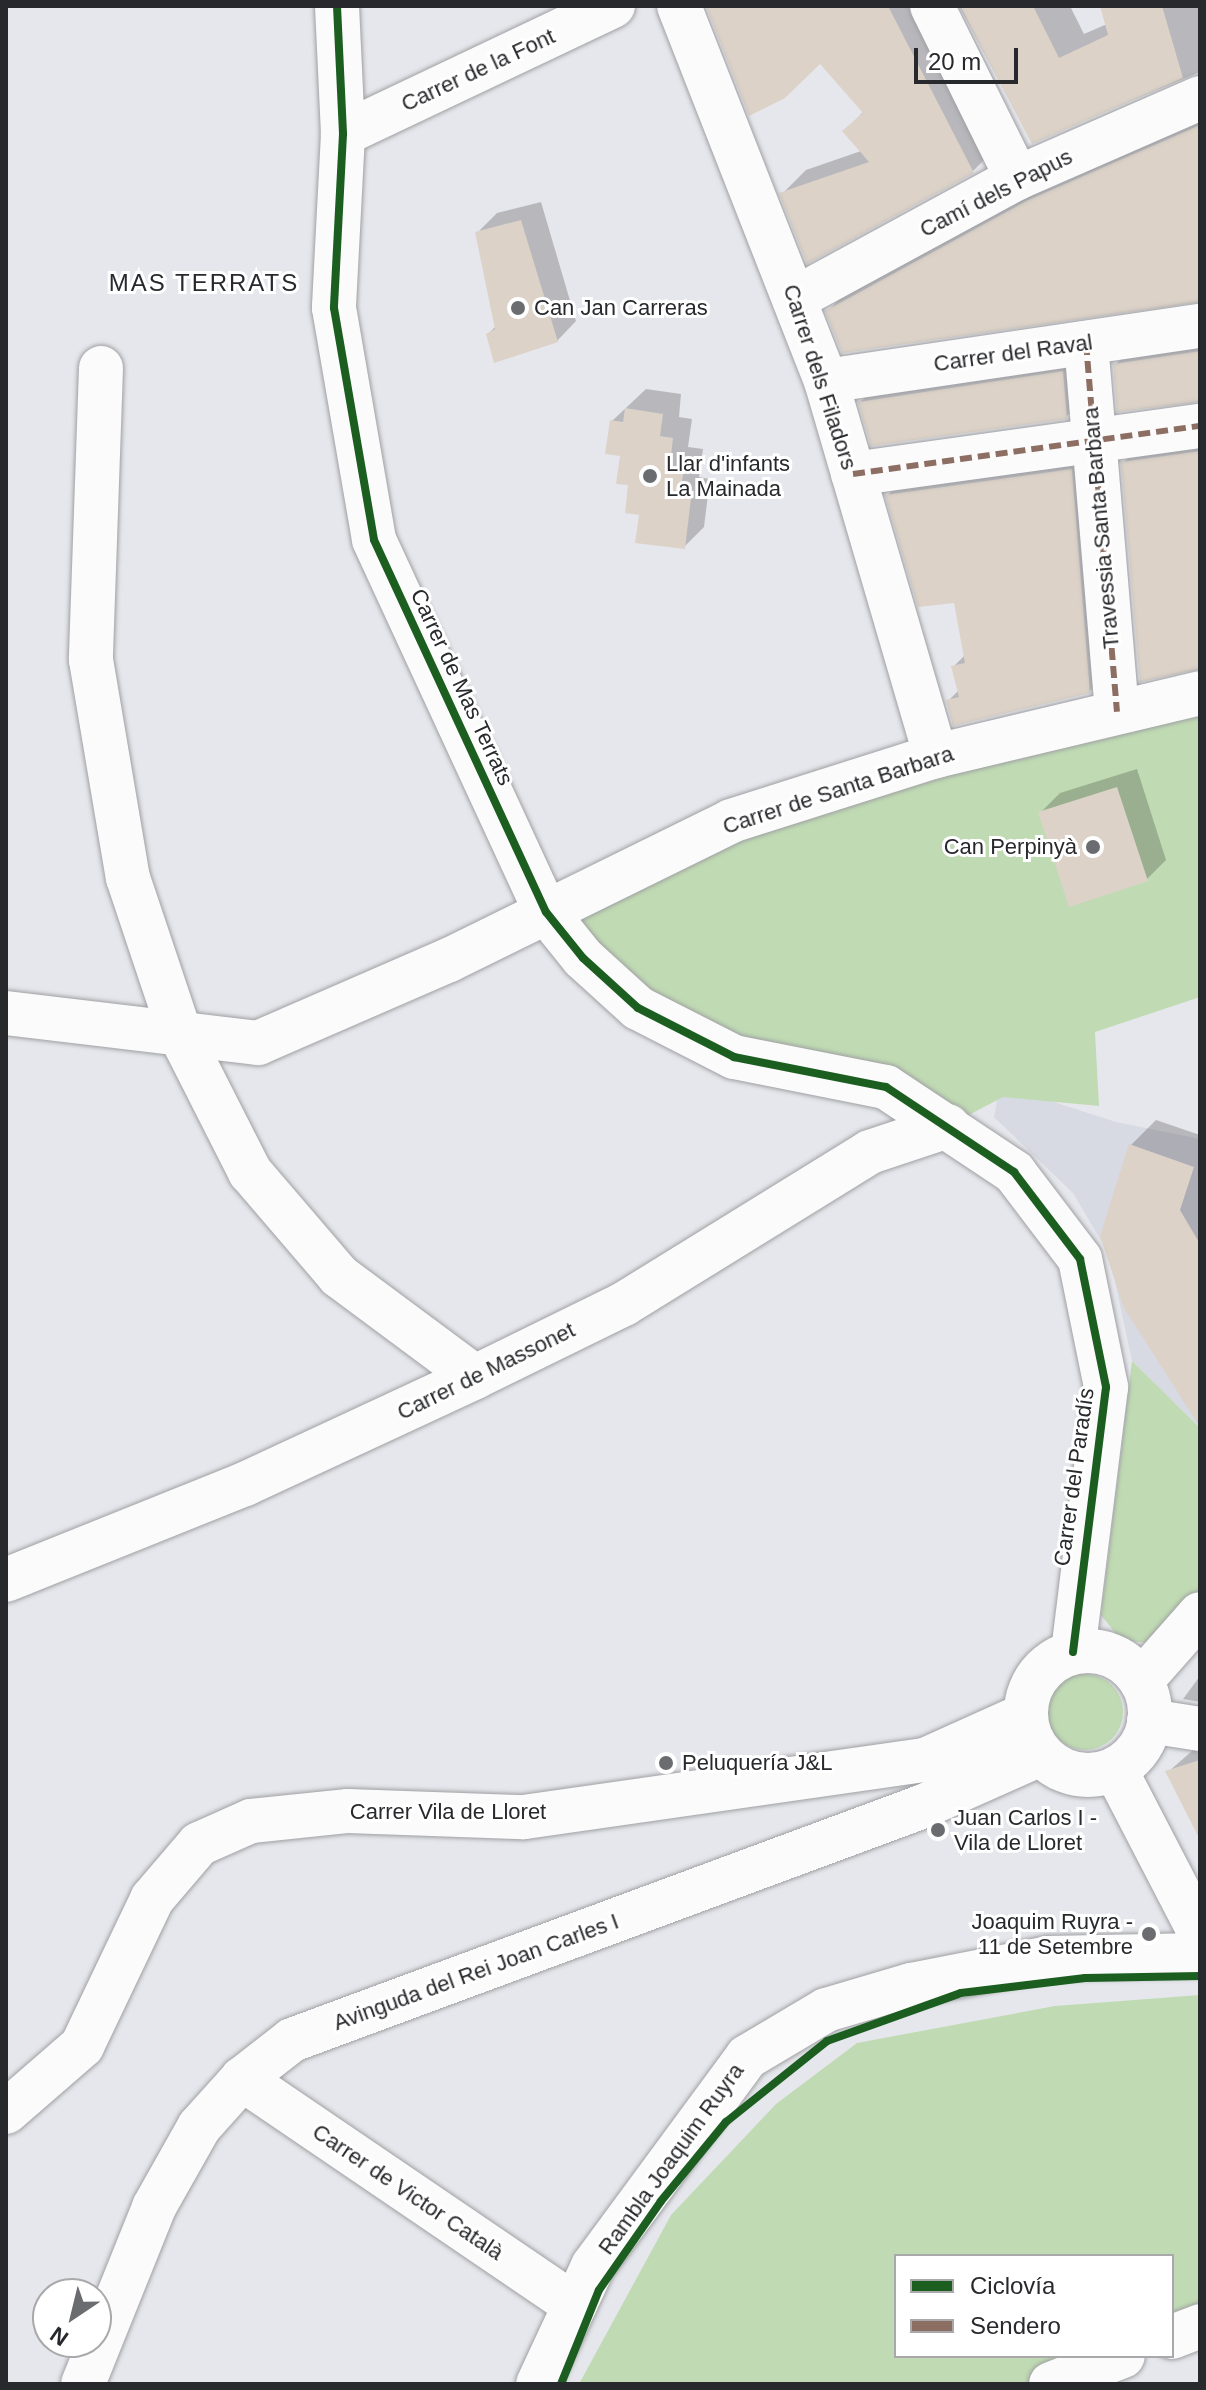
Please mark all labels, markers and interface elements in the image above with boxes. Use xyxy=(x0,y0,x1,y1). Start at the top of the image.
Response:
street label: Carrer de la Font xyxy=(397,23,559,117)
scale bar xyxy=(918,32,1022,82)
text: 20 m xyxy=(928,48,981,75)
street label: Camí dels Papus xyxy=(915,143,1077,243)
district label: MAS TERRATS xyxy=(109,269,299,297)
street label: Carrer dels Filadors xyxy=(778,281,862,473)
place label: Can Jan Carreras xyxy=(534,295,708,321)
marker: Can Jan Carreras xyxy=(509,299,527,317)
street label: Carrer del Raval xyxy=(932,329,1094,377)
street label: Travessia Santa Barbara xyxy=(1077,406,1125,650)
place label: Llar d'infants La Mainada xyxy=(666,450,790,502)
marker: Llar d'infants La Mainada xyxy=(641,467,659,485)
street label: Carrer de Mas Terrats xyxy=(405,584,519,790)
street label: Carrer de Santa Barbara xyxy=(719,740,957,840)
place label: Can Perpinyà xyxy=(944,834,1077,860)
marker: Can Perpinyà xyxy=(1084,838,1102,856)
street label: Carrer de Massonet xyxy=(393,1317,579,1425)
street label: Carrer del Paradís xyxy=(1048,1386,1100,1568)
place label: Peluquería J&L xyxy=(682,1750,832,1776)
marker: Peluquería J&L xyxy=(657,1754,675,1772)
street label: Carrer Vila de Lloret xyxy=(350,1799,546,1825)
place label: Juan Carlos I - Vila de Lloret xyxy=(954,1804,1097,1856)
marker: Juan Carlos I - Vila de Lloret xyxy=(929,1821,947,1839)
street label: Avinguda del Rei Joan Carles I xyxy=(330,1908,622,2036)
place label: Joaquim Ruyra - 11 de Setembre xyxy=(972,1908,1133,1960)
marker: Joaquim Ruyra - 11 de Setembre xyxy=(1140,1925,1158,1943)
street label: Rambla Joaquim Ruyra xyxy=(593,2058,749,2260)
street label: Carrer de Victor Català xyxy=(308,2118,508,2266)
legend xyxy=(894,2254,1174,2358)
text: Ciclovía xyxy=(970,2272,1055,2299)
north arrow xyxy=(32,2278,112,2358)
text: Sendero xyxy=(970,2312,1061,2339)
text: N xyxy=(45,2322,73,2351)

